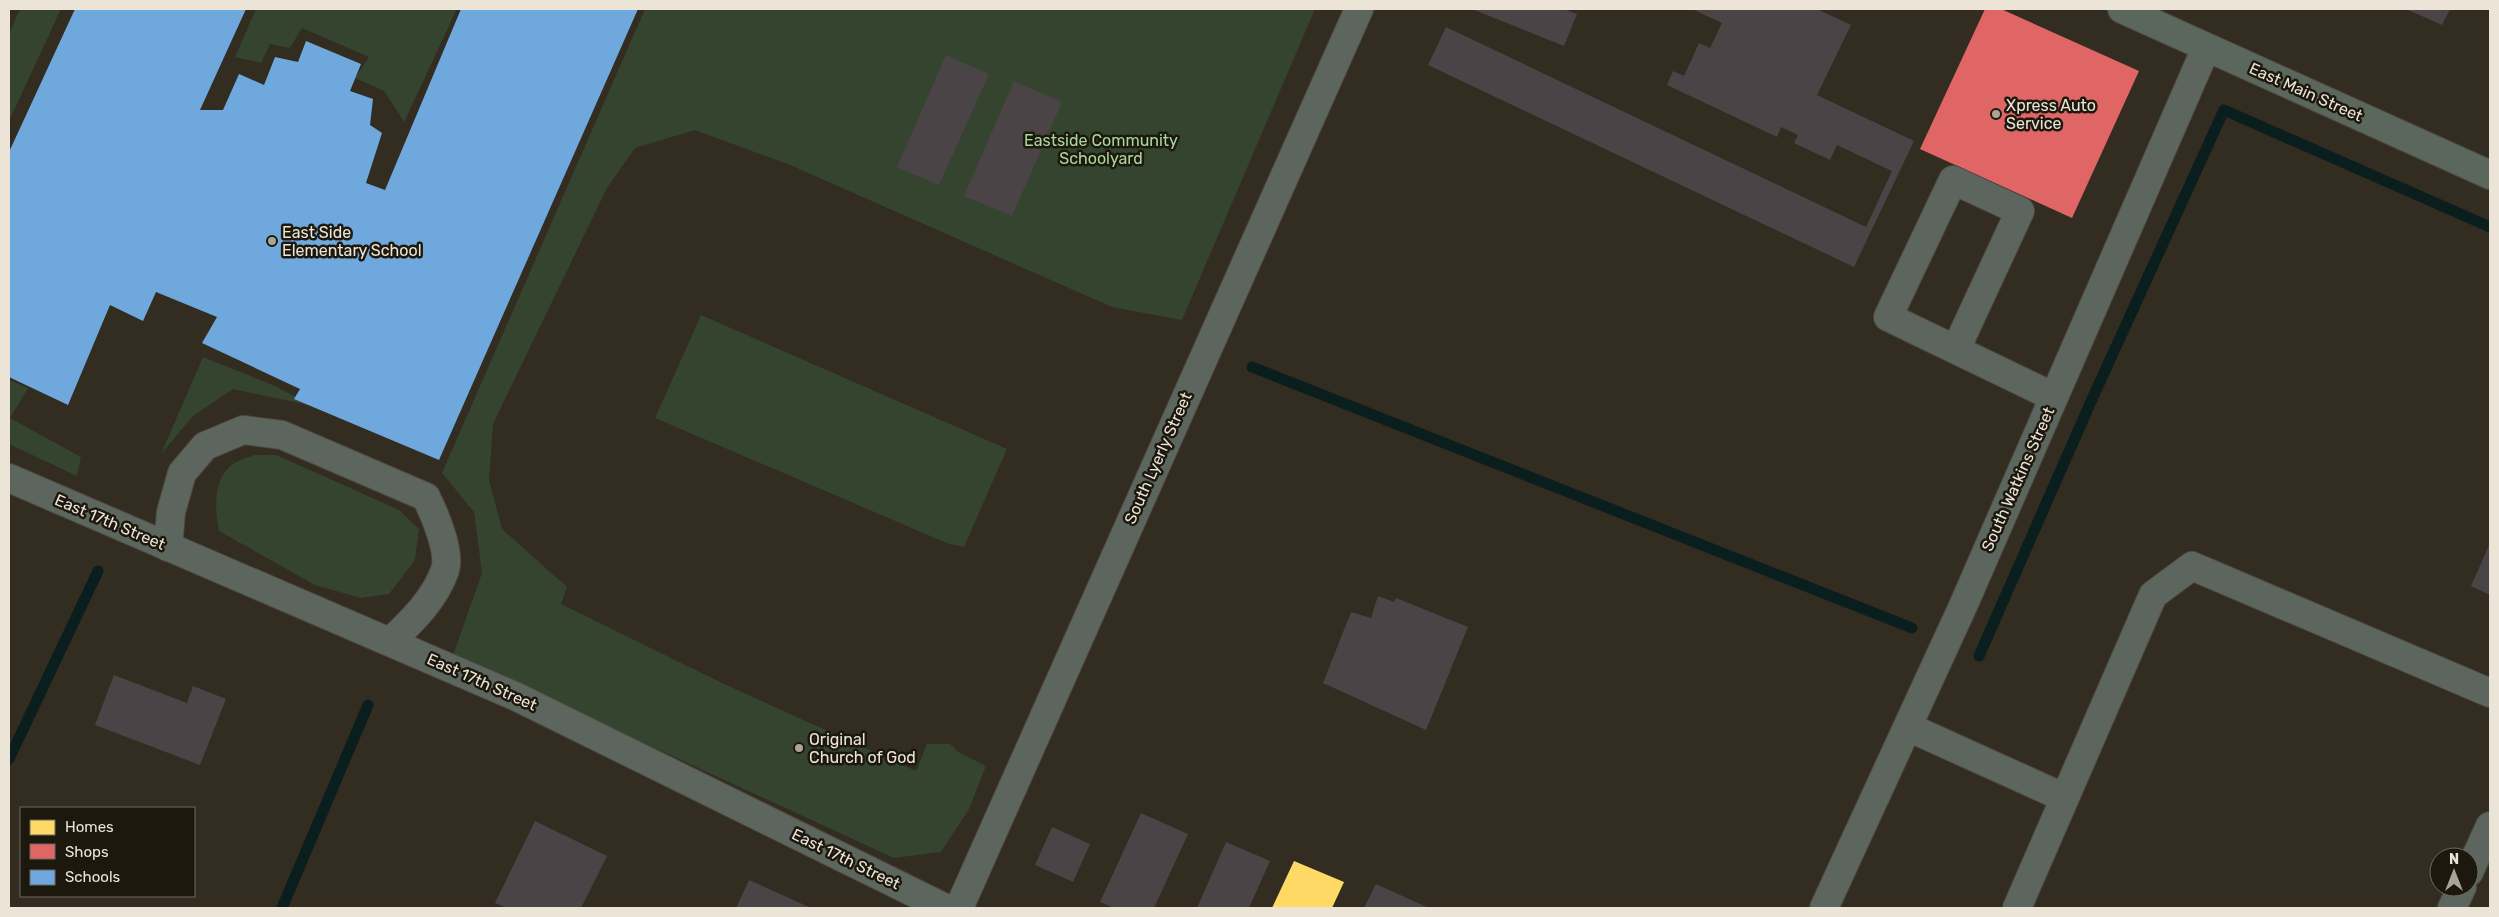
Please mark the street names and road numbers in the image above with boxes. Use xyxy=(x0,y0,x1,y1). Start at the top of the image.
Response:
street label: East Main Street xyxy=(2246,58,2366,126)
street label: South Lyerly Street xyxy=(1120,389,1196,527)
street label: South Watkins Street xyxy=(1978,404,2058,554)
street label: East 17th Street xyxy=(52,490,168,554)
street label: East 17th Street xyxy=(424,649,540,715)
street label: East 17th Street xyxy=(789,825,903,893)

